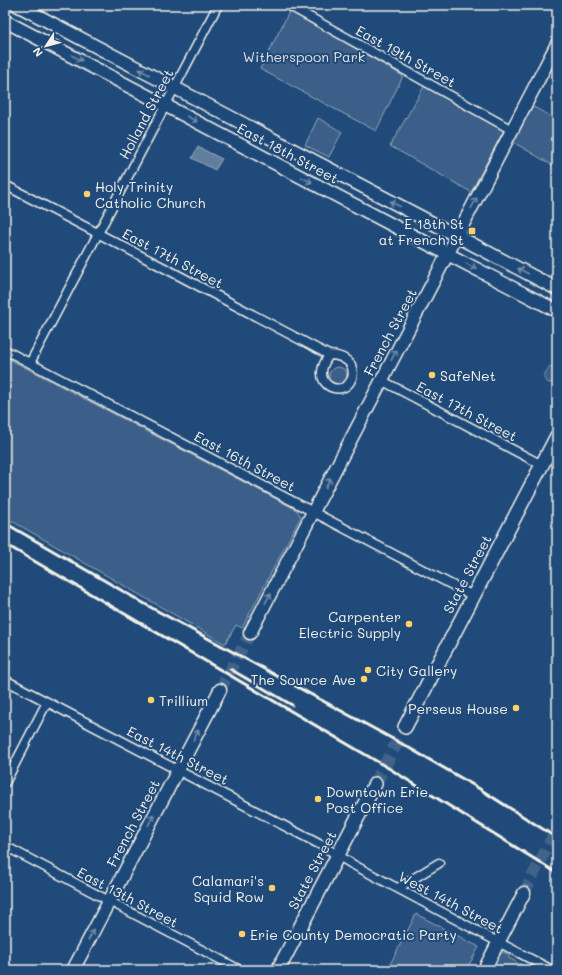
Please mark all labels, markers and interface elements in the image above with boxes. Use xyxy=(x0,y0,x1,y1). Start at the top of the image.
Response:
street label: East 19th Street xyxy=(352,21,460,91)
north arrow xyxy=(26,26,66,66)
text: N xyxy=(29,44,46,60)
park label: Witherspoon Park xyxy=(243,47,365,66)
one-way arrow xyxy=(70,55,82,63)
street label: Holland Street xyxy=(114,66,178,162)
one-way arrow xyxy=(138,67,150,75)
one-way arrow xyxy=(185,116,197,123)
street label: East 18th Street xyxy=(234,118,342,188)
one-way arrow xyxy=(300,176,312,184)
place label: Holy Trinity Catholic Church xyxy=(95,177,205,212)
marker: Holy Trinity Catholic Church xyxy=(82,189,92,199)
one-way arrow xyxy=(471,197,478,209)
one-way arrow xyxy=(390,199,402,207)
place label: E 18th St at French St xyxy=(379,214,464,249)
street label: East 17th Street xyxy=(119,223,227,293)
marker: E 18th St at French St xyxy=(467,226,477,236)
one-way arrow xyxy=(465,263,477,270)
one-way arrow xyxy=(517,267,529,275)
street label: French Street xyxy=(359,285,421,379)
one-way arrow xyxy=(391,350,398,362)
place label: SafeNet xyxy=(440,366,496,385)
marker: SafeNet xyxy=(427,370,437,380)
street label: East 17th Street xyxy=(413,376,521,446)
street label: East 16th Street xyxy=(191,426,299,496)
one-way arrow xyxy=(324,477,332,489)
street label: State Street xyxy=(438,531,496,617)
one-way arrow xyxy=(264,593,272,605)
place label: Carpenter Electric Supply xyxy=(299,607,401,642)
marker: Carpenter Electric Supply xyxy=(404,619,414,629)
place label: City Gallery xyxy=(376,661,457,680)
marker: City Gallery xyxy=(363,665,373,675)
place label: The Source Ave xyxy=(251,670,356,689)
marker: The Source Ave xyxy=(359,674,369,684)
place label: Trillium xyxy=(159,691,208,710)
marker: Trillium xyxy=(146,695,156,705)
place label: Perseus House xyxy=(408,699,508,718)
marker: Perseus House xyxy=(511,703,521,713)
street label: East 14th Street xyxy=(124,721,232,789)
one-way arrow xyxy=(193,730,200,742)
street label: French Street xyxy=(102,776,164,870)
place label: Downtown Erie Post Office xyxy=(326,782,428,817)
marker: Downtown Erie Post Office xyxy=(313,794,323,804)
one-way arrow xyxy=(148,815,155,827)
street label: State Street xyxy=(283,827,341,913)
street label: East 13th Street xyxy=(74,862,182,932)
street label: West 14th Street xyxy=(395,866,507,938)
place label: Calamari's Squid Row xyxy=(192,871,264,906)
marker: Calamari's Squid Row xyxy=(267,883,277,893)
place label: Erie County Democratic Party xyxy=(250,925,457,944)
marker: Erie County Democratic Party xyxy=(237,929,247,939)
one-way arrow xyxy=(88,930,95,942)

